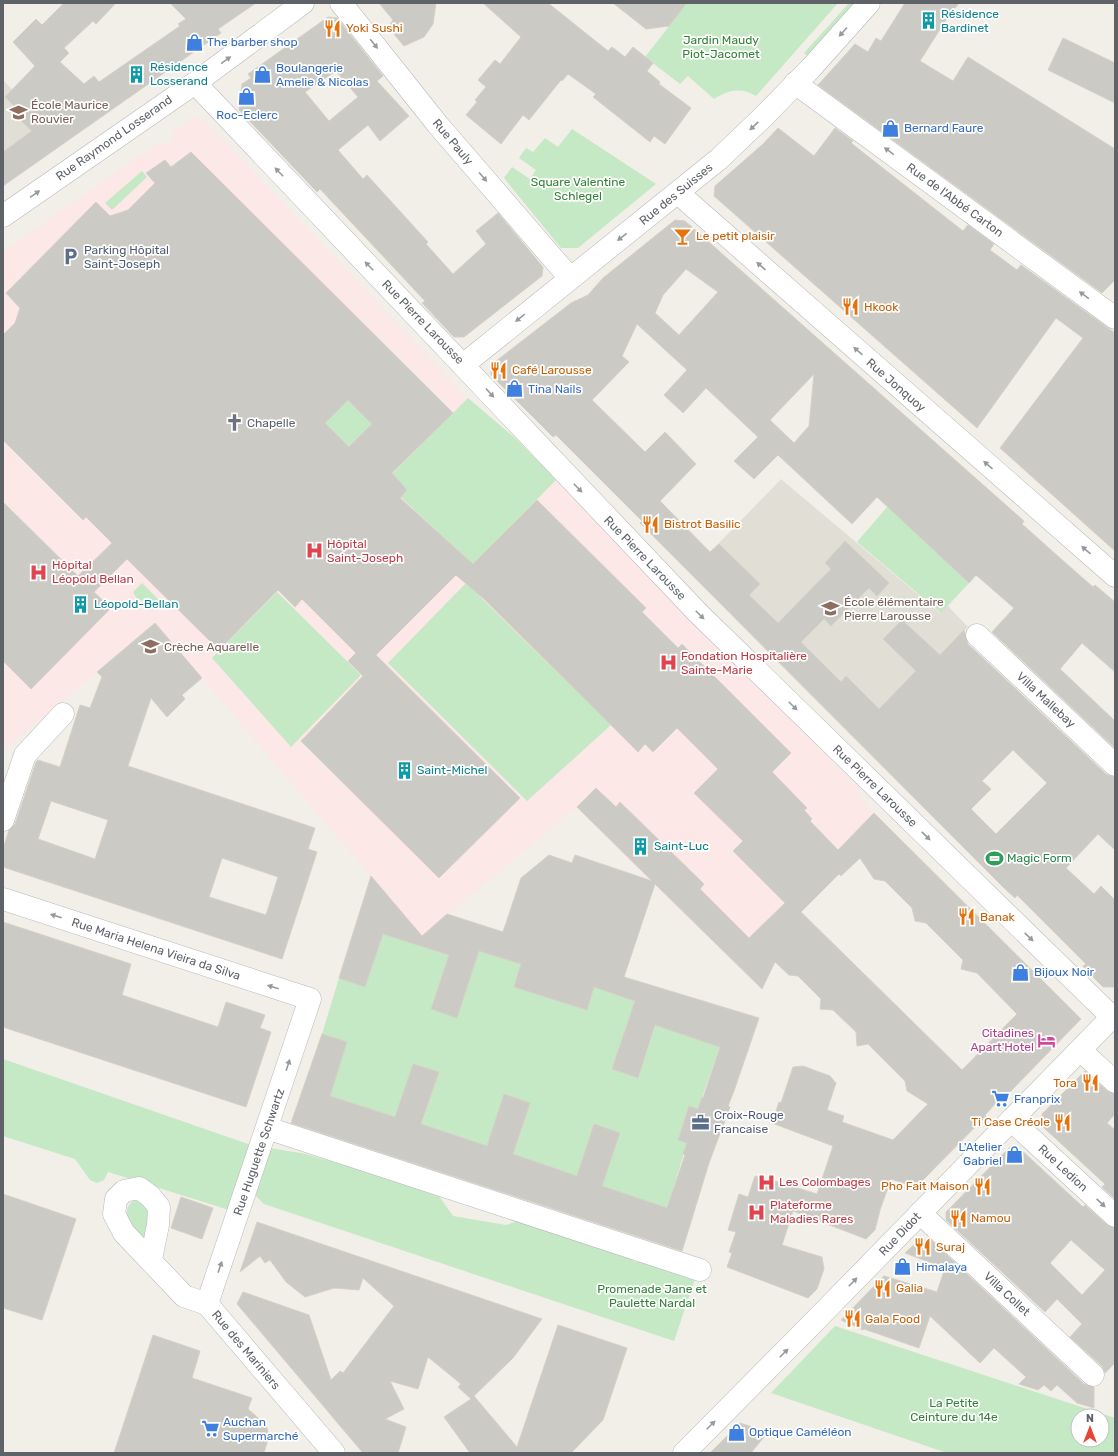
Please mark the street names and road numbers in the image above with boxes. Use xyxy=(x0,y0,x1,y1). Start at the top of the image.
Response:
street label: Rue Raymond Losserand xyxy=(53,93,175,183)
street label: Rue Pauly xyxy=(430,116,477,168)
street label: Rue des Suisses xyxy=(636,160,716,228)
street label: Rue de l'Abbé Carton xyxy=(904,160,1006,240)
street label: Rue Pierre Larousse xyxy=(379,277,467,367)
street label: Rue Jonquoy xyxy=(863,355,929,415)
street label: Rue Pierre Larousse xyxy=(601,513,689,603)
street label: Villa Mallebay xyxy=(1014,669,1079,731)
street label: Rue Pierre Larousse xyxy=(830,742,920,830)
street label: Rue Maria Helena Vieira da Silva xyxy=(70,915,242,983)
street label: Rue Huguette Schwartz xyxy=(231,1087,287,1217)
street label: Rue Ledion xyxy=(1035,1142,1091,1194)
street label: Rue Didot xyxy=(876,1209,924,1258)
street label: Villa Collet xyxy=(981,1269,1033,1319)
street label: Rue des Mariniers xyxy=(209,1308,283,1392)

